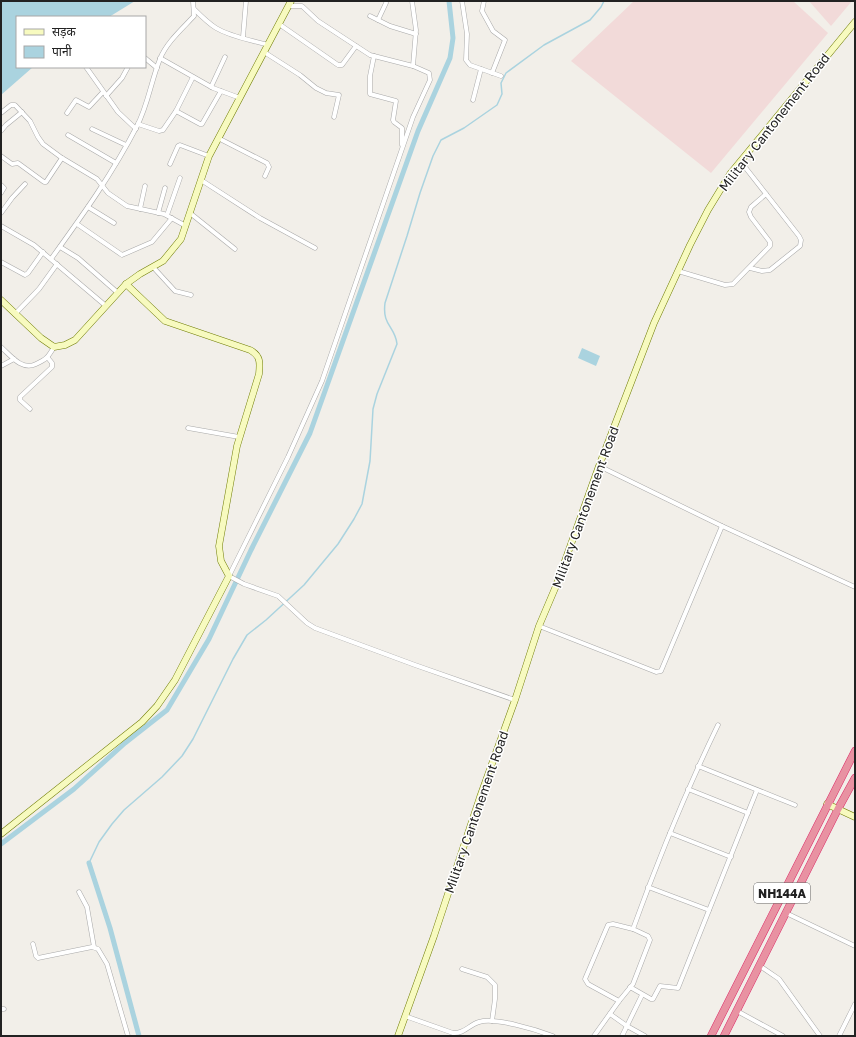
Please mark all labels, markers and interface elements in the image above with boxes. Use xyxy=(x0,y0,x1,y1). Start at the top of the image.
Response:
legend xyxy=(16,16,146,68)
text: सड़क xyxy=(52,24,77,39)
text: पानी xyxy=(52,44,73,59)
street label: Military Cantonement Road xyxy=(715,50,833,194)
street label: Military Cantonement Road xyxy=(548,424,622,590)
street label: Military Cantonement Road xyxy=(441,729,511,895)
road number: NH144A xyxy=(754,883,810,903)

